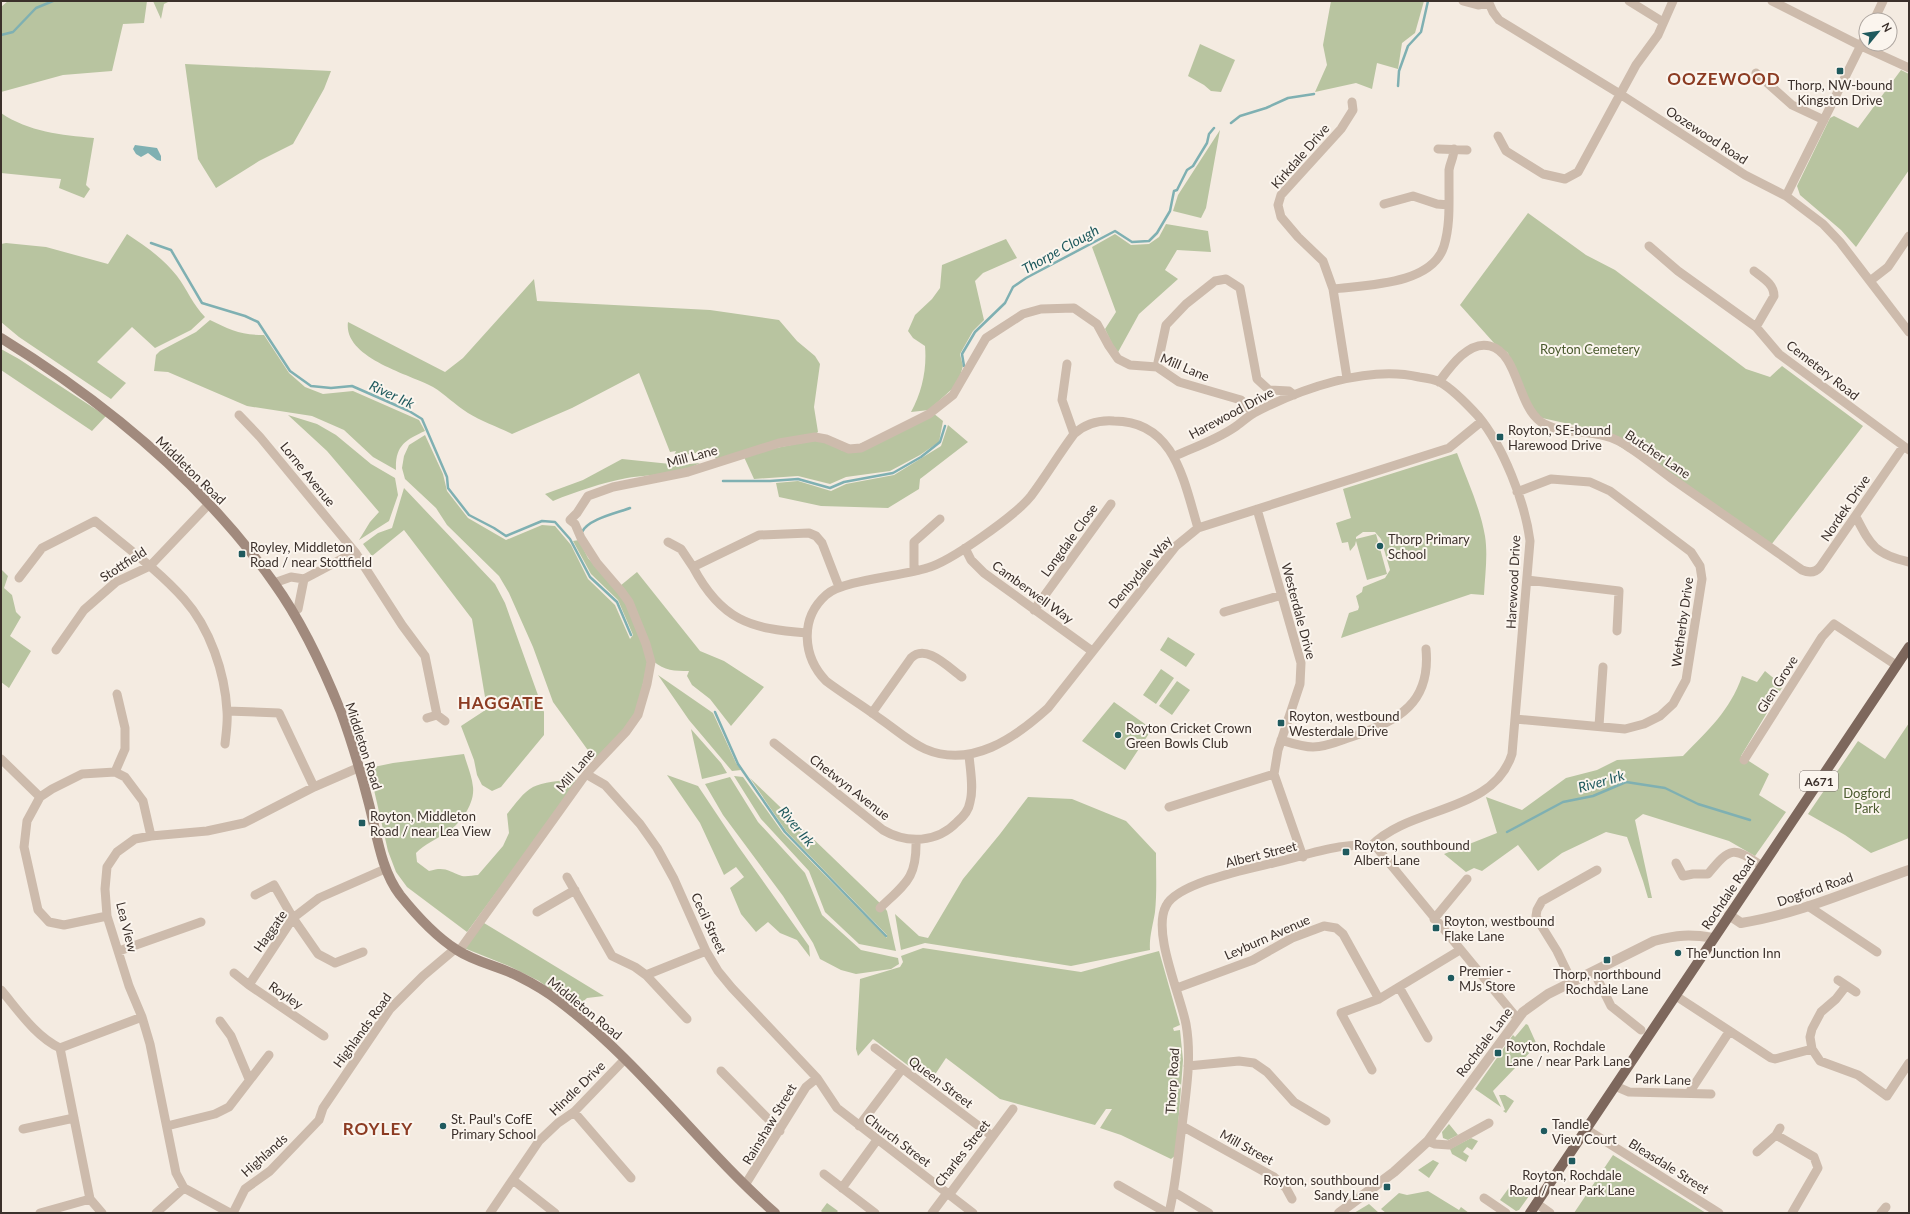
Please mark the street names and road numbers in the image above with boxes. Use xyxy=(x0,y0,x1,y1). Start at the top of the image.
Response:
street label: Oozewood Road xyxy=(1663,103,1751,167)
street label: Kirkdale Drive xyxy=(1267,120,1333,192)
street label: Cemetery Road xyxy=(1784,337,1862,403)
street label: Mill Lane xyxy=(1158,350,1212,385)
street label: Harewood Drive xyxy=(1186,384,1276,442)
street label: Butcher Lane xyxy=(1622,426,1694,482)
street label: Middleton Road xyxy=(153,433,229,507)
street label: Lorne Avenue xyxy=(277,439,339,510)
street label: Mill Lane xyxy=(665,442,719,470)
street label: Nordek Drive xyxy=(1817,472,1873,544)
street label: Longdale Close xyxy=(1037,500,1101,580)
street label: Denbydale Way xyxy=(1105,532,1175,612)
street label: Harewood Drive xyxy=(1503,535,1523,629)
street label: Stottfield xyxy=(97,543,149,585)
street label: Camberwell Way xyxy=(989,557,1077,627)
street label: Westerdale Drive xyxy=(1278,561,1320,661)
street label: Wetherby Drive xyxy=(1668,576,1696,668)
street label: Glen Grove xyxy=(1753,652,1801,716)
street label: Middleton Road xyxy=(342,700,386,792)
street label: Mill Lane xyxy=(552,745,598,795)
street label: Chetwyn Avenue xyxy=(807,751,893,823)
road number: A671 xyxy=(1800,771,1838,791)
street label: Albert Street xyxy=(1224,837,1299,871)
street label: Rochdale Road xyxy=(1698,854,1758,932)
street label: Dogford Road xyxy=(1775,868,1855,910)
street label: Cecil Street xyxy=(688,890,730,956)
street label: Lea View xyxy=(113,900,141,954)
street label: Haggate xyxy=(250,907,290,955)
street label: Leyburn Avenue xyxy=(1222,911,1312,963)
street label: Middleton Road xyxy=(545,973,625,1043)
street label: Royley xyxy=(266,978,306,1012)
street label: Highlands Road xyxy=(329,989,395,1071)
street label: Rochdale Lane xyxy=(1453,1004,1515,1080)
street label: Thorp Road xyxy=(1162,1047,1182,1115)
street label: Queen Street xyxy=(906,1053,976,1111)
street label: Hindle Drive xyxy=(546,1057,608,1119)
street label: Park Lane xyxy=(1635,1070,1691,1088)
street label: Rainshaw Street xyxy=(739,1080,800,1167)
street label: Church Street xyxy=(862,1110,934,1170)
street label: Charles Street xyxy=(931,1116,993,1190)
street label: Mill Street xyxy=(1217,1126,1277,1168)
street label: Highlands xyxy=(238,1130,291,1180)
street label: Bleasdale Street xyxy=(1626,1135,1712,1197)

